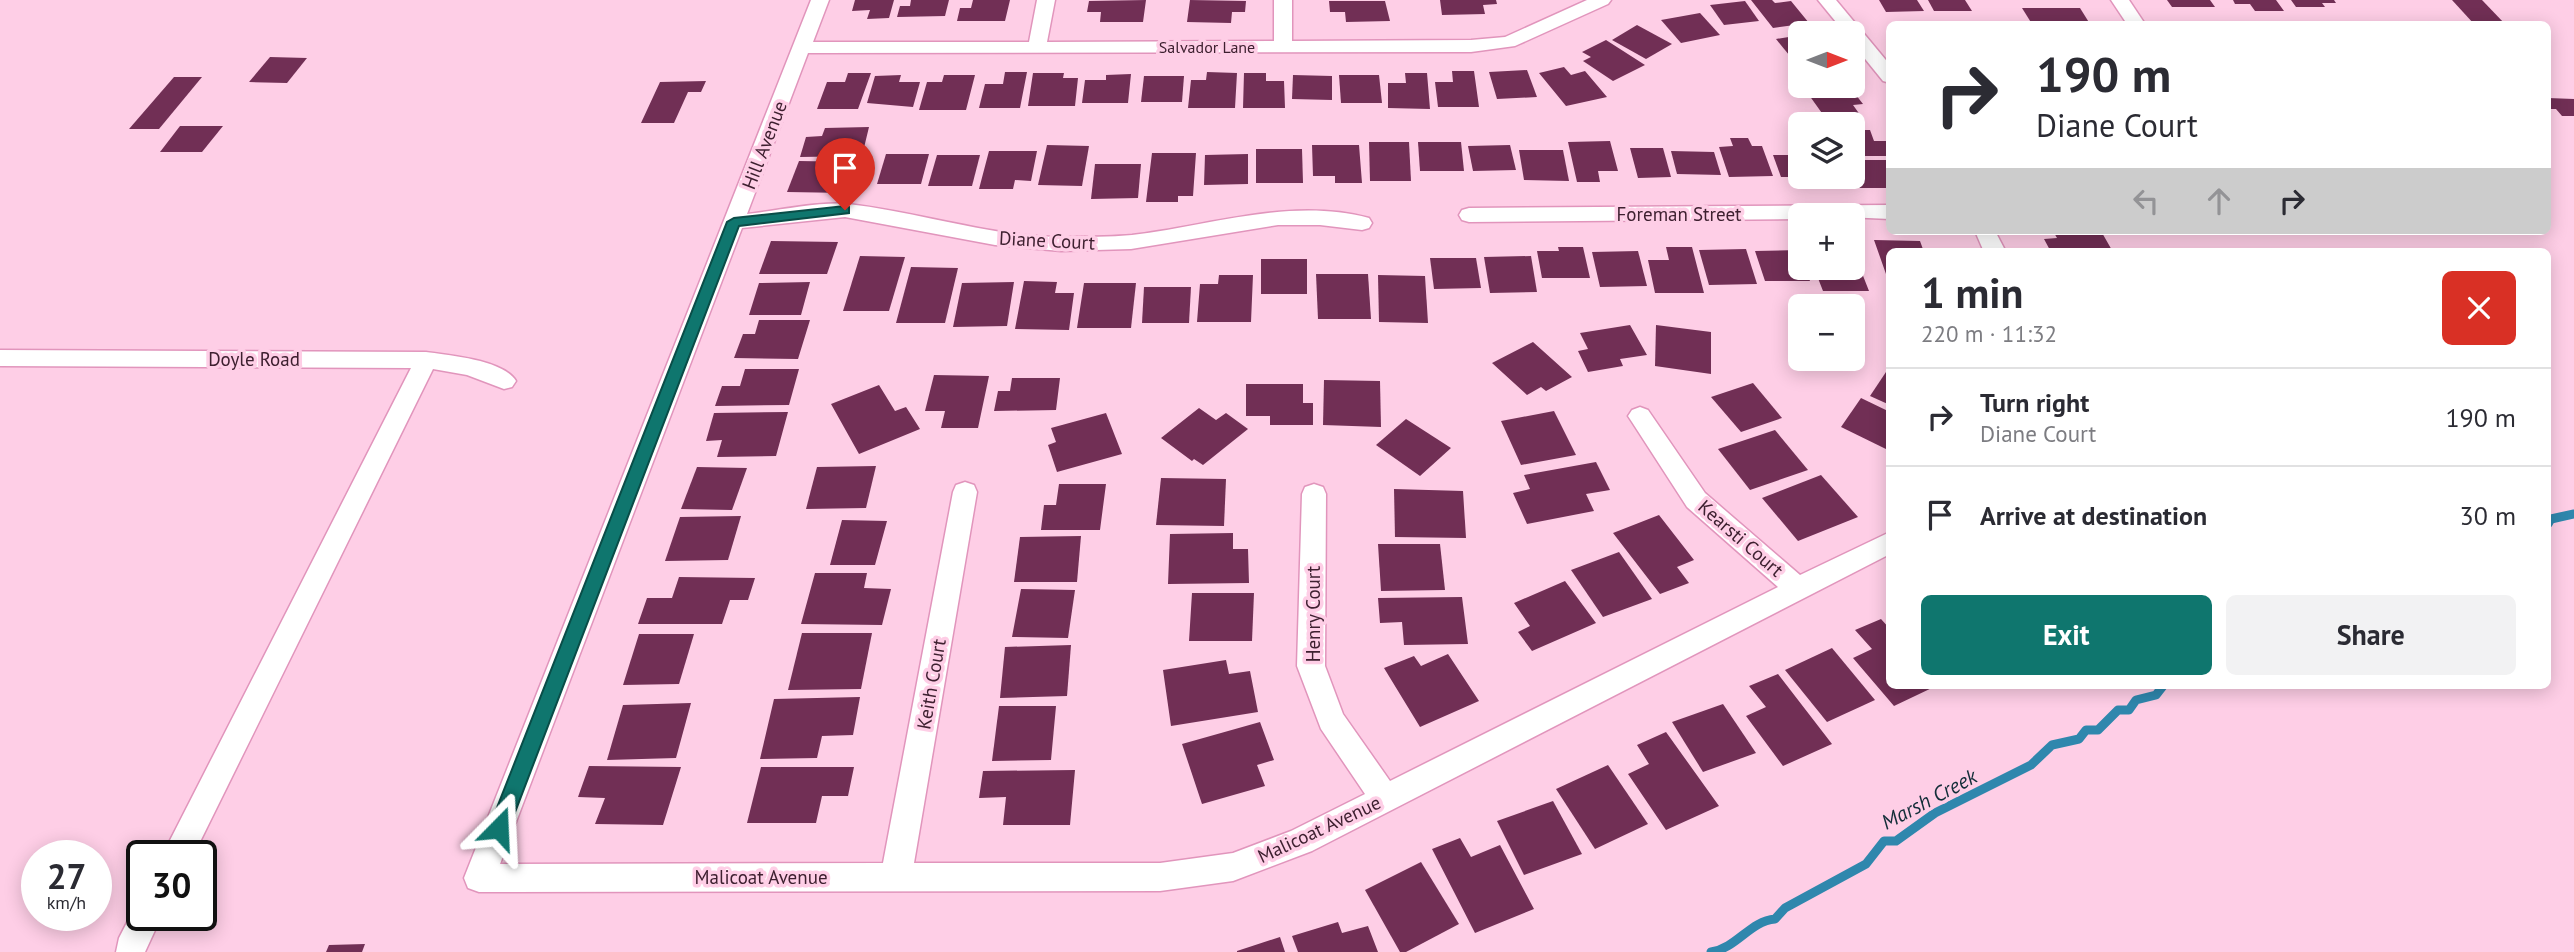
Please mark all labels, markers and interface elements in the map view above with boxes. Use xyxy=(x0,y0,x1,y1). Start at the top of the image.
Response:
north arrow xyxy=(1788,21,1866,98)
map controls xyxy=(1788,21,1865,371)
street label: Salvador Lane xyxy=(1159,37,1255,57)
text: 190 m xyxy=(2036,42,2171,106)
icon: right xyxy=(1921,49,2012,140)
street label: Hill Avenue xyxy=(736,97,792,193)
text: Diane Court xyxy=(2036,104,2198,146)
button: layers xyxy=(1788,112,1865,189)
pin xyxy=(815,138,875,210)
icon: arrive xyxy=(826,149,864,187)
icon: left xyxy=(2127,182,2165,220)
icon: ahead xyxy=(2200,182,2238,220)
icon: right xyxy=(2273,182,2311,220)
street label: Foreman Street xyxy=(1617,202,1742,226)
button: + xyxy=(1788,203,1865,280)
street label: Diane Court xyxy=(998,226,1096,255)
text: 1 min xyxy=(1921,265,2023,320)
button: close xyxy=(2442,271,2516,345)
button: − xyxy=(1788,294,1865,371)
text: 220 m · 11:32 xyxy=(1921,319,2057,348)
street label: Doyle Road xyxy=(208,347,300,371)
text: Turn right xyxy=(1980,386,2089,419)
icon: right xyxy=(1921,398,1959,436)
text: 190 m xyxy=(2445,401,2516,434)
text: Diane Court xyxy=(1980,419,2096,448)
street label: Kearsti Court xyxy=(1694,495,1789,582)
icon: arrive xyxy=(1921,496,1959,534)
text: Arrive at destination xyxy=(1980,499,2207,532)
text: 30 m xyxy=(2460,499,2516,532)
street label: Henry Court xyxy=(1301,565,1325,662)
button: Exit xyxy=(1921,595,2212,675)
button: Share xyxy=(2226,595,2516,675)
street label: Keith Court xyxy=(911,636,951,731)
water label: Marsh Creek xyxy=(1877,762,1983,835)
street label: Malicoat Avenue xyxy=(1254,790,1384,868)
position arrow xyxy=(462,791,536,865)
speed limit sign: 30 xyxy=(126,840,217,931)
text: 27 xyxy=(47,853,86,899)
street label: Malicoat Avenue xyxy=(694,865,828,889)
text: km/h xyxy=(47,891,86,914)

